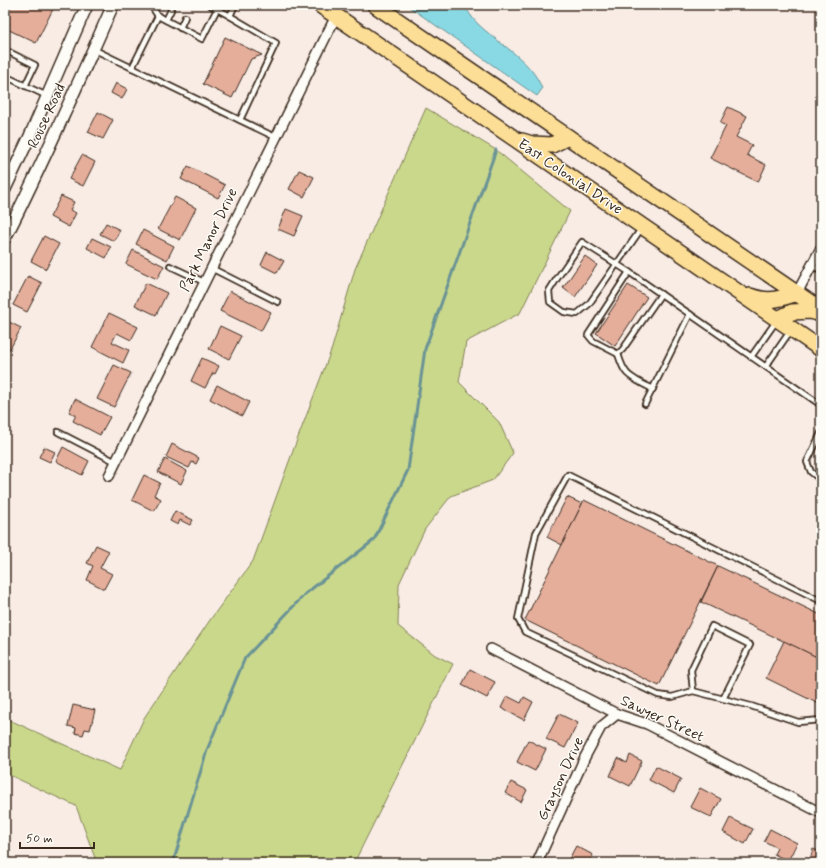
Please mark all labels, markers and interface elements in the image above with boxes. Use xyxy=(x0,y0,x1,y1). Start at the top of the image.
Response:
street label: Rouse Road xyxy=(23,80,71,152)
street label: East Colonial Drive xyxy=(514,134,627,220)
street label: Park Manor Drive xyxy=(175,185,243,295)
street label: Sawyer Street xyxy=(617,691,707,747)
street label: Grayson Drive xyxy=(533,734,589,824)
scale bar xyxy=(20,824,94,850)
text: 50 m xyxy=(26,831,53,847)

